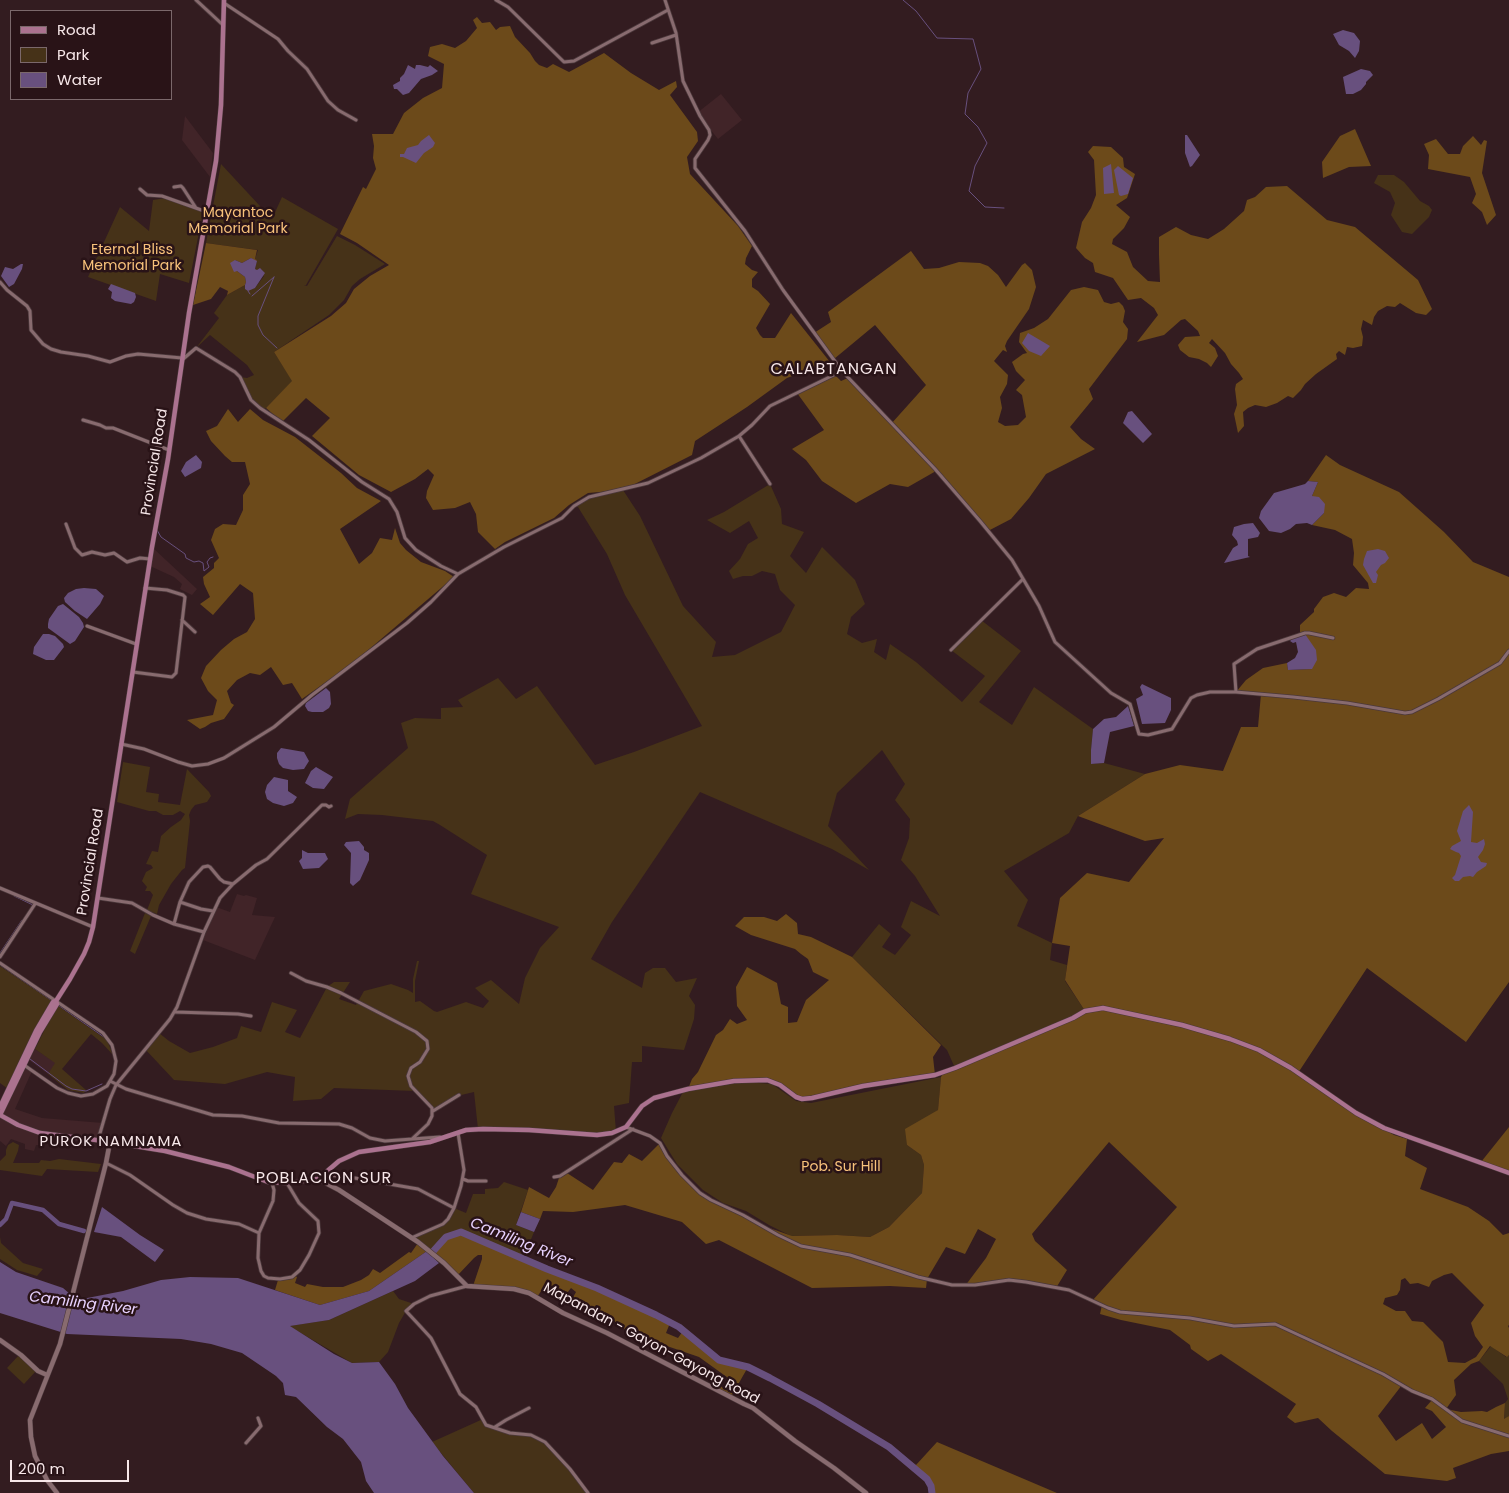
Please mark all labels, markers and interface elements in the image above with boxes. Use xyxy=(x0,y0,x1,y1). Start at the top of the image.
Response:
legend xyxy=(10,10,172,100)
text: Road xyxy=(57,19,96,40)
text: Park xyxy=(57,44,89,65)
text: Water xyxy=(57,69,102,90)
park label: Mayantoc Memorial Park xyxy=(188,205,288,238)
park label: Eternal Bliss Memorial Park xyxy=(82,242,182,274)
district label: CALABTANGAN xyxy=(769,360,899,380)
street label: Provincial Road xyxy=(138,408,172,516)
street label: Provincial Road xyxy=(74,808,108,916)
district label: PUROK NAMNAMA xyxy=(38,1133,184,1151)
park label: Pob. Sur Hill xyxy=(801,1159,881,1175)
district label: POBLACION SUR xyxy=(254,1169,394,1189)
water label: Camiling River xyxy=(467,1214,575,1272)
street label: Mapandan - Gayon-Gayong Road xyxy=(540,1280,762,1408)
water label: Camiling River xyxy=(28,1288,138,1320)
scale bar xyxy=(12,1450,131,1482)
text: 200 m xyxy=(18,1458,65,1479)

